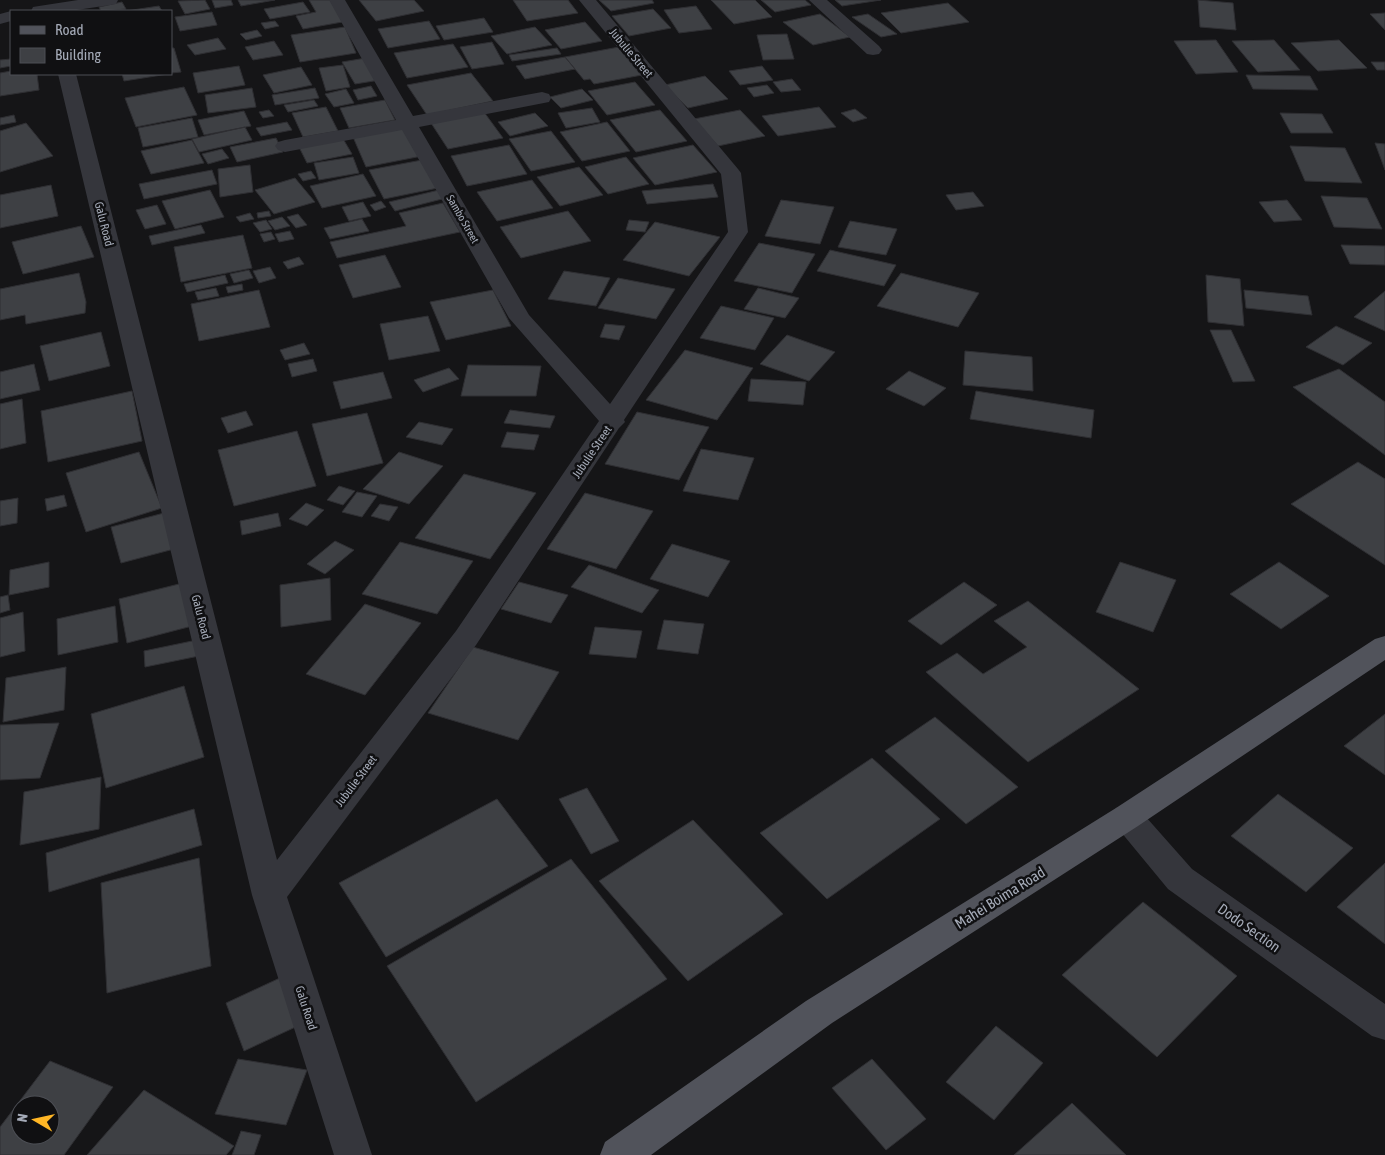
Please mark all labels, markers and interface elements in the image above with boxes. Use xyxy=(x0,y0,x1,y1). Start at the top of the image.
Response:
legend xyxy=(10,10,172,75)
text: Road xyxy=(55,21,84,38)
street label: Jubulie Street xyxy=(606,25,656,81)
text: Building xyxy=(55,46,101,63)
street label: Sambo Street xyxy=(444,193,482,245)
street label: Galu Road xyxy=(92,200,116,248)
street label: Jubulie Street xyxy=(569,423,615,481)
street label: Galu Road xyxy=(189,593,213,641)
street label: Jubulie Street xyxy=(332,752,380,809)
street label: Mahei Boima Road xyxy=(952,863,1048,932)
street label: Dodo Section xyxy=(1215,900,1284,955)
street label: Galu Road xyxy=(292,984,320,1032)
north arrow xyxy=(10,1095,60,1145)
text: N xyxy=(14,1113,31,1123)

